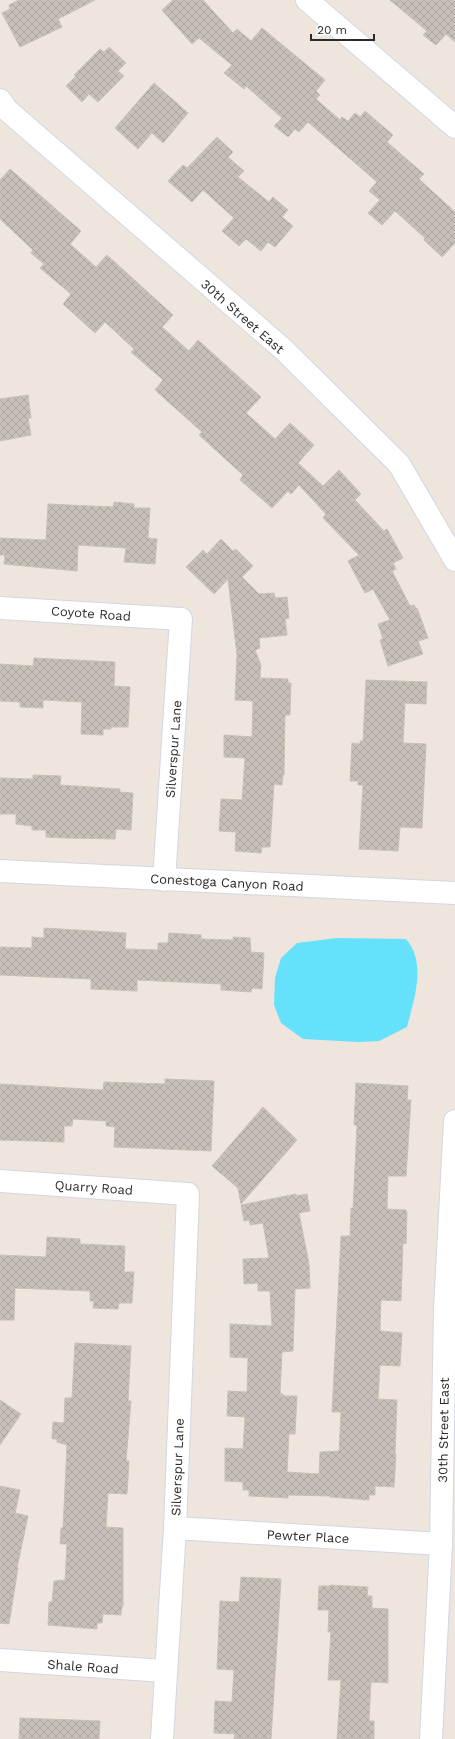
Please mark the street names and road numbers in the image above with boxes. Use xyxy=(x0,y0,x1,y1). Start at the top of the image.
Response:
street label: 30th Street East xyxy=(198,276,288,357)
street label: Coyote Road xyxy=(51,603,131,624)
street label: Silverspur Lane xyxy=(163,700,184,798)
street label: Conestoga Canyon Road xyxy=(150,871,304,894)
street label: Quarry Road xyxy=(54,1177,134,1198)
street label: 30th Street East xyxy=(435,1377,452,1483)
street label: Silverspur Lane xyxy=(168,1418,187,1516)
street label: Pewter Place xyxy=(266,1527,350,1546)
street label: Shale Road xyxy=(47,1657,119,1676)

